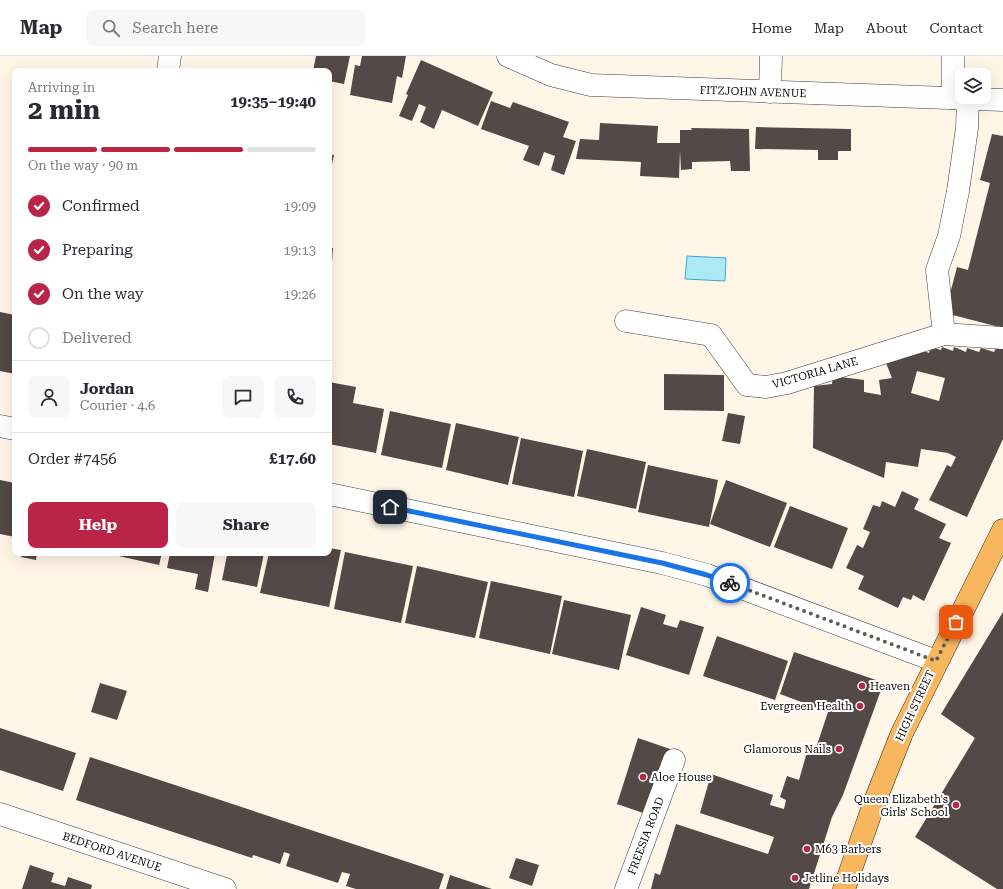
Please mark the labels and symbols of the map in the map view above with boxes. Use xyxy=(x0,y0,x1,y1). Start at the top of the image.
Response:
street label: FITZJOHN AVENUE xyxy=(699,84,807,100)
street label: VICTORIA LANE xyxy=(771,355,859,391)
pin xyxy=(373,490,407,524)
courier xyxy=(710,563,750,603)
pin xyxy=(939,605,973,639)
street label: HIGH STREET xyxy=(893,668,937,744)
place label: Heaven xyxy=(870,680,910,693)
marker: Heaven xyxy=(857,681,867,691)
place label: Evergreen Health xyxy=(760,700,852,713)
marker: Evergreen Health xyxy=(855,701,865,711)
place label: Glamorous Nails xyxy=(744,743,831,756)
marker: Glamorous Nails xyxy=(834,744,844,754)
place label: Aloe House xyxy=(651,771,712,784)
marker: Aloe House xyxy=(638,772,648,782)
place label: Queen Elizabeth's Girls' School xyxy=(854,793,949,819)
street label: FREESIA ROAD xyxy=(625,795,667,877)
marker: Queen Elizabeth's Girls' School xyxy=(951,800,961,810)
street label: BEDFORD AVENUE xyxy=(61,830,163,874)
place label: M63 Barbers xyxy=(815,843,881,856)
marker: M63 Barbers xyxy=(802,844,812,854)
place label: Jetline Holidays xyxy=(803,872,889,885)
marker: Jetline Holidays xyxy=(790,873,800,883)

